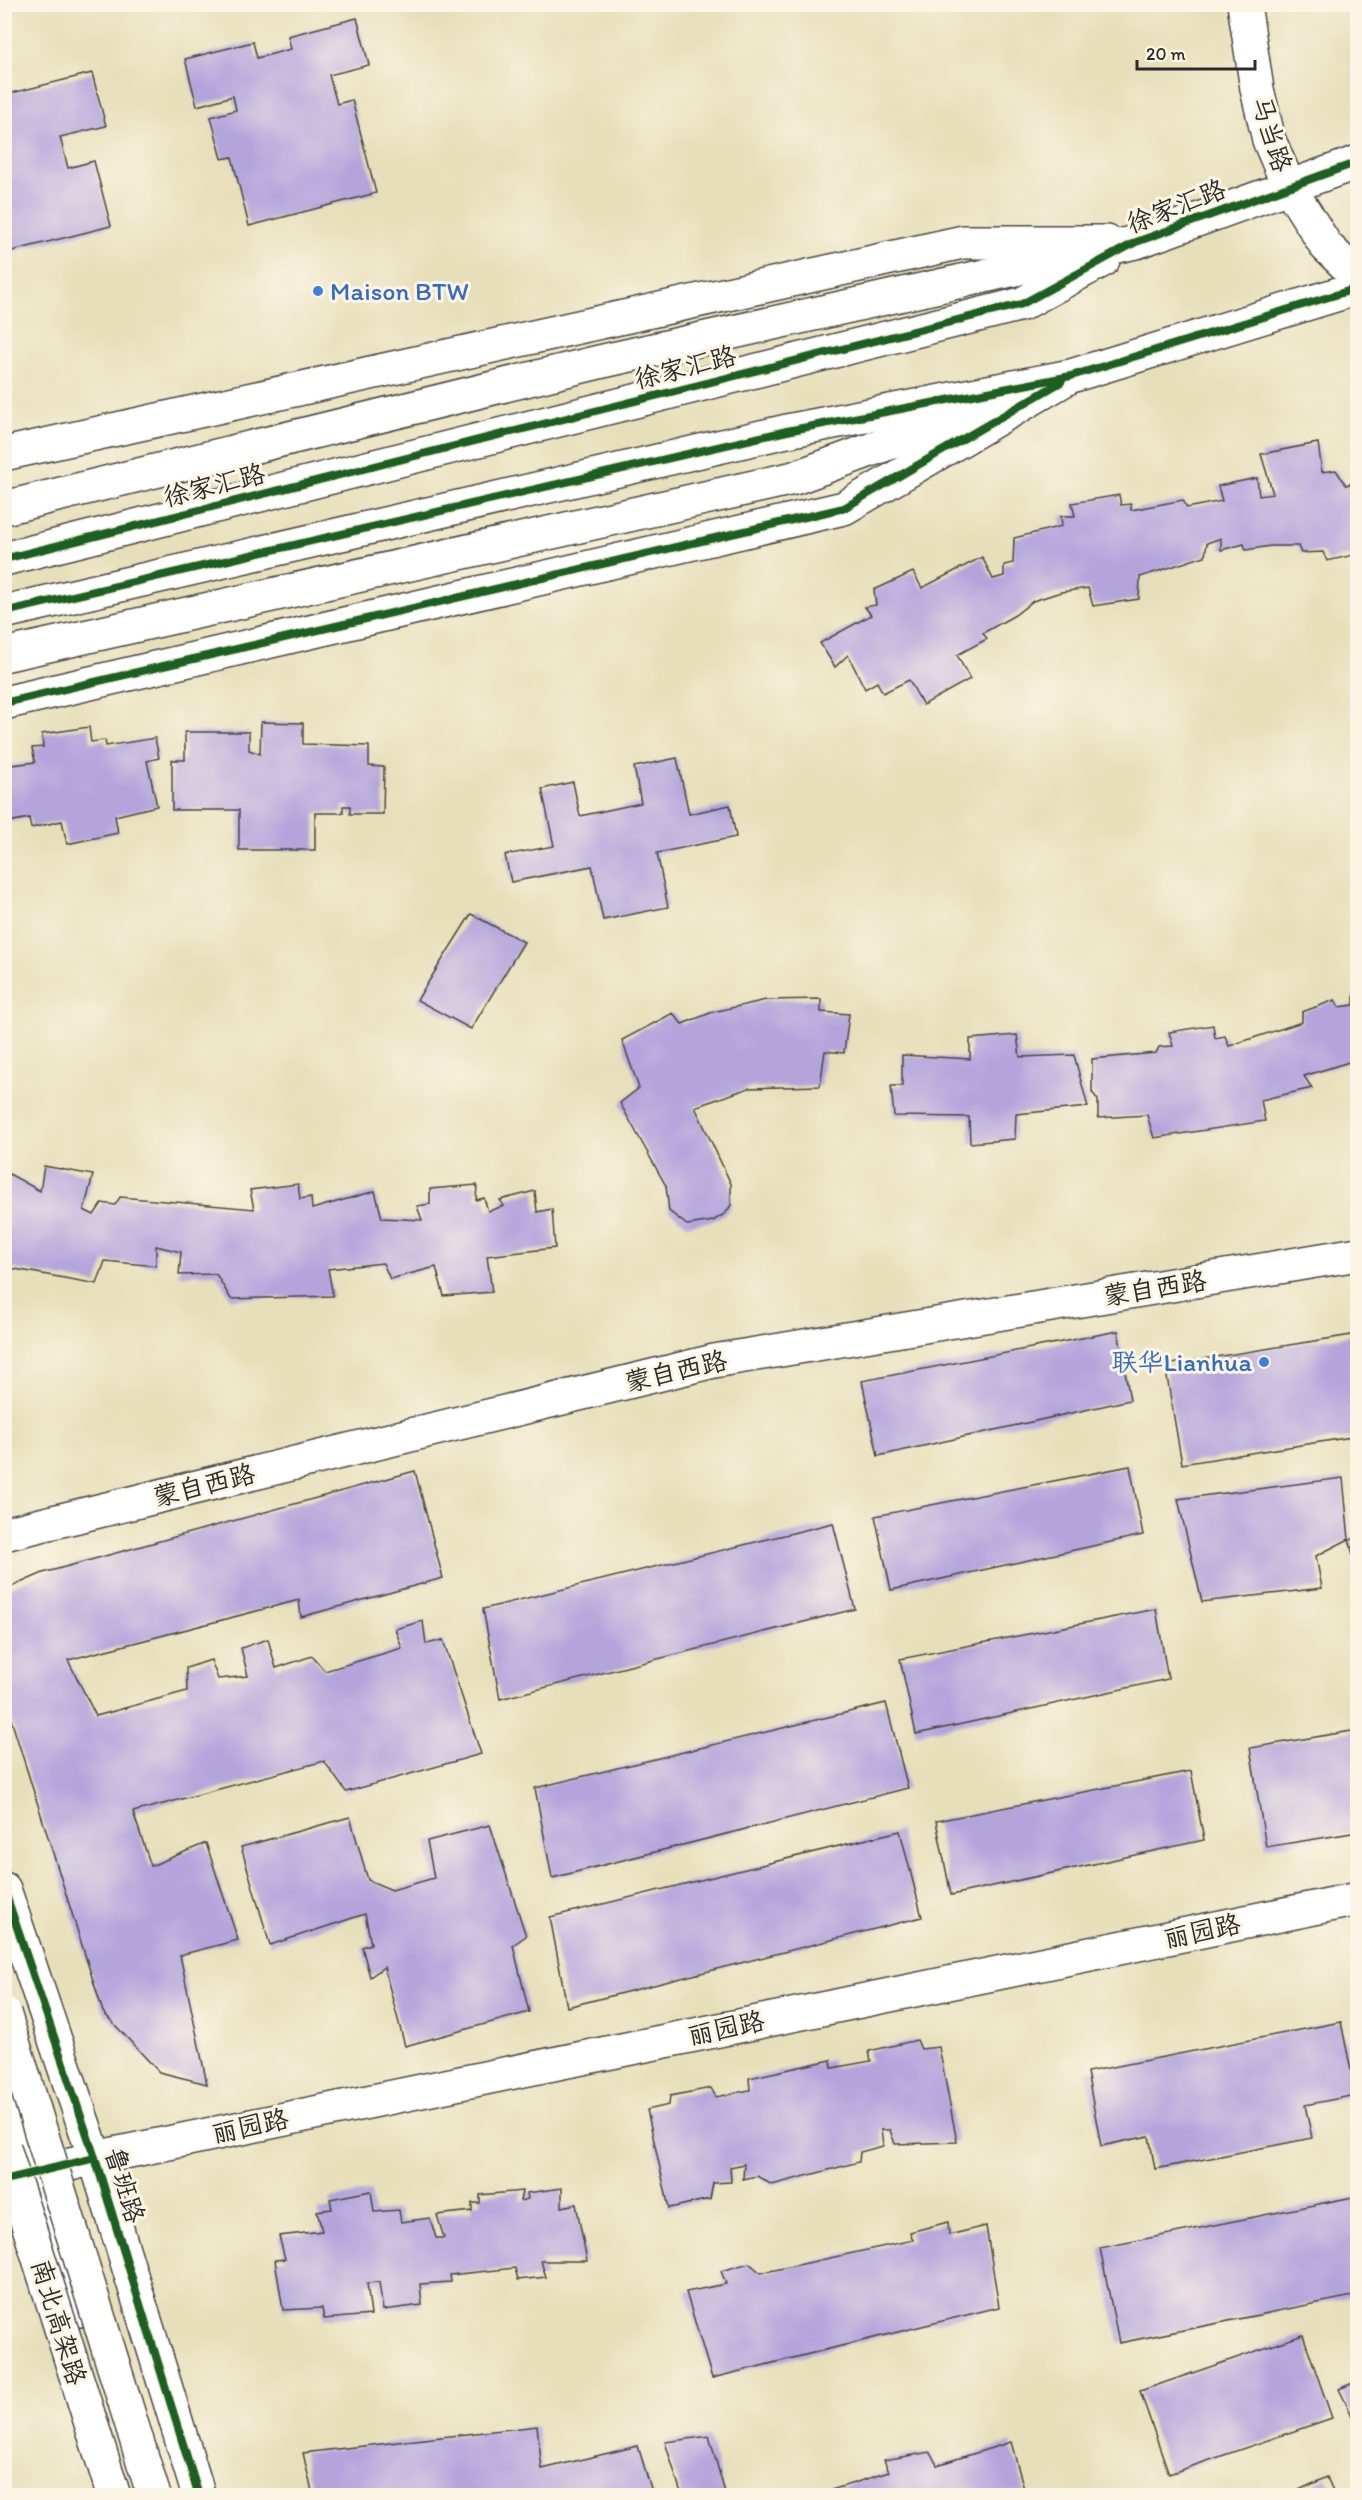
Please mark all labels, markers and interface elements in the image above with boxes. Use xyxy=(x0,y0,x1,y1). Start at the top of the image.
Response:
scale bar xyxy=(1137,33,1256,71)
text: 20 m xyxy=(1146,43,1186,65)
street label: 马当路 xyxy=(1245,92,1299,176)
street label: 徐家汇路 xyxy=(1122,172,1230,240)
place label: Maison BTW xyxy=(330,275,469,307)
marker: Maison BTW xyxy=(311,284,325,298)
street label: 徐家汇路 xyxy=(631,339,739,395)
street label: 徐家汇路 xyxy=(160,457,268,513)
street label: 蒙自西路 xyxy=(1101,1264,1209,1312)
street label: 蒙自西路 xyxy=(622,1344,730,1398)
place label: 联华Lianhua xyxy=(1111,1346,1252,1378)
marker: 联华Lianhua xyxy=(1257,1355,1271,1369)
street label: 蒙自西路 xyxy=(150,1457,258,1513)
street label: 丽园路 xyxy=(1161,1907,1243,1955)
street label: 丽园路 xyxy=(685,2004,767,2052)
street label: 丽园路 xyxy=(209,2102,291,2150)
street label: 鲁班路 xyxy=(98,2143,152,2227)
street label: 南北高架路 xyxy=(25,2255,93,2389)

